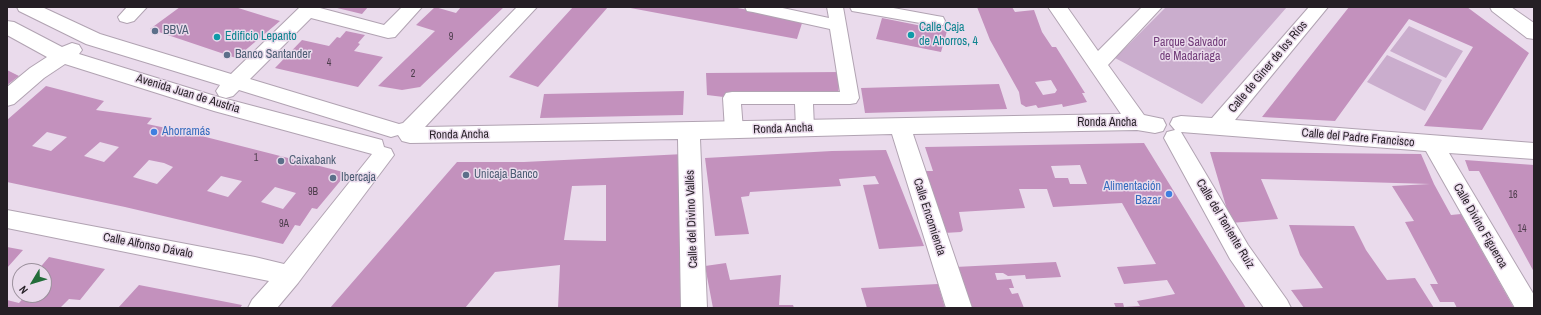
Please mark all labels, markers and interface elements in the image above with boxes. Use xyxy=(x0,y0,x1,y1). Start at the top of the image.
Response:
street label: Calle de Giner de los Ríos xyxy=(1225,18,1311,116)
place label: Calle Caja de Ahorros, 4 xyxy=(919,21,978,49)
place label: BBVA xyxy=(163,24,189,38)
marker: BBVA xyxy=(150,26,160,36)
place label: Edificio Lepanto xyxy=(225,30,297,44)
marker: Calle Caja de Ahorros, 4 xyxy=(906,30,916,40)
house number: 9 xyxy=(449,31,453,43)
marker: Edificio Lepanto xyxy=(212,32,222,42)
park label: Parque Salvador de Madariaga xyxy=(1153,36,1227,64)
place label: Banco Santander xyxy=(235,48,311,62)
marker: Banco Santander xyxy=(222,50,232,60)
house number: 4 xyxy=(327,57,331,69)
house number: 2 xyxy=(411,68,415,80)
street label: Avenida Juan de Austria xyxy=(134,71,242,117)
street label: Ronda Ancha xyxy=(1077,116,1137,130)
street label: Ronda Ancha xyxy=(753,121,813,137)
place label: Ahorramás xyxy=(162,125,210,139)
street label: Calle del Padre Francisco xyxy=(1301,126,1415,150)
marker: Ahorramás xyxy=(149,127,159,137)
street label: Ronda Ancha xyxy=(429,127,489,143)
house number: 1 xyxy=(254,152,258,164)
place label: Caixabank xyxy=(289,154,336,168)
marker: Caixabank xyxy=(276,156,286,166)
place label: Unicaja Banco xyxy=(474,168,538,182)
marker: Unicaja Banco xyxy=(461,170,471,180)
street label: Calle del Divino Vallés xyxy=(683,170,701,268)
place label: Ibercaja xyxy=(341,171,376,185)
marker: Ibercaja xyxy=(328,173,338,183)
street label: Calle Encomienda xyxy=(910,177,948,257)
street label: Calle del Teniente Ruiz xyxy=(1193,177,1257,271)
place label: Alimentación Bazar xyxy=(1104,180,1161,208)
street label: Calle Divino Figueroa xyxy=(1450,181,1510,271)
house number: 9B xyxy=(308,186,318,198)
marker: Alimentación Bazar xyxy=(1164,189,1174,199)
house number: 16 xyxy=(1508,189,1518,201)
house number: 9A xyxy=(279,218,289,230)
house number: 14 xyxy=(1517,223,1527,235)
street label: Calle Alfonso Dávalo xyxy=(102,230,194,262)
north arrow xyxy=(12,263,52,303)
text: N xyxy=(16,283,31,297)

